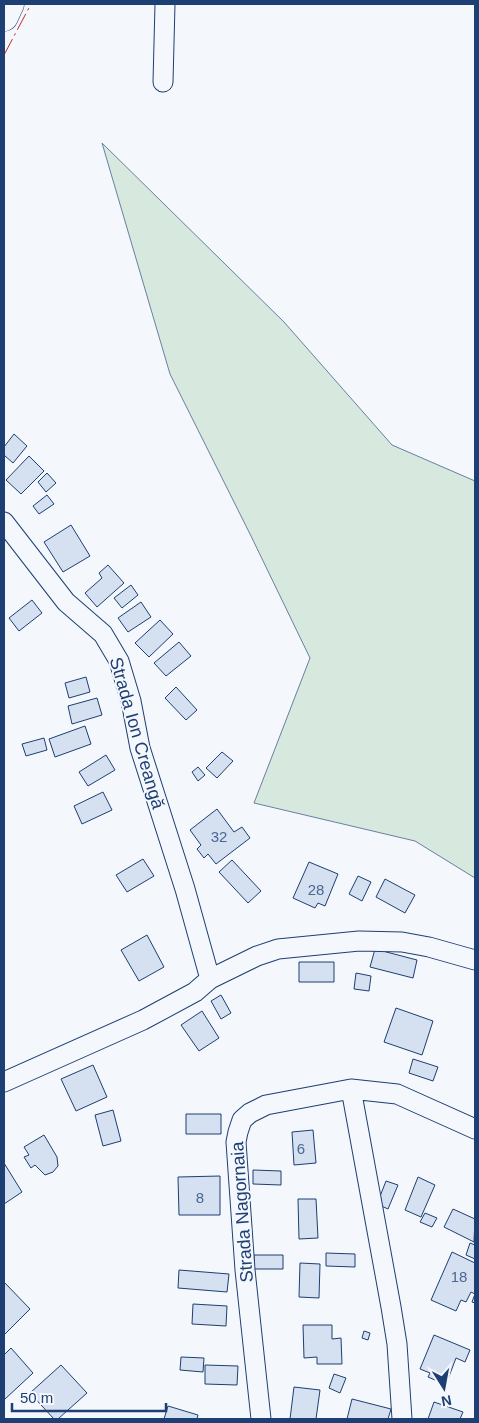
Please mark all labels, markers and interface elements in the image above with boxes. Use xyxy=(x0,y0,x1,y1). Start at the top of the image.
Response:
street label: Strada Ion Creangă xyxy=(106,655,169,812)
house number: 32 xyxy=(211,828,227,845)
house number: 28 xyxy=(308,881,324,898)
street label: Strada Nagornaia xyxy=(227,1140,257,1283)
house number: 6 xyxy=(297,1140,305,1157)
house number: 8 xyxy=(196,1189,204,1206)
house number: 18 xyxy=(451,1268,467,1285)
north arrow xyxy=(419,1363,469,1413)
scale bar xyxy=(12,1380,166,1412)
text: 50 m xyxy=(20,1389,53,1406)
text: N xyxy=(440,1392,453,1410)

